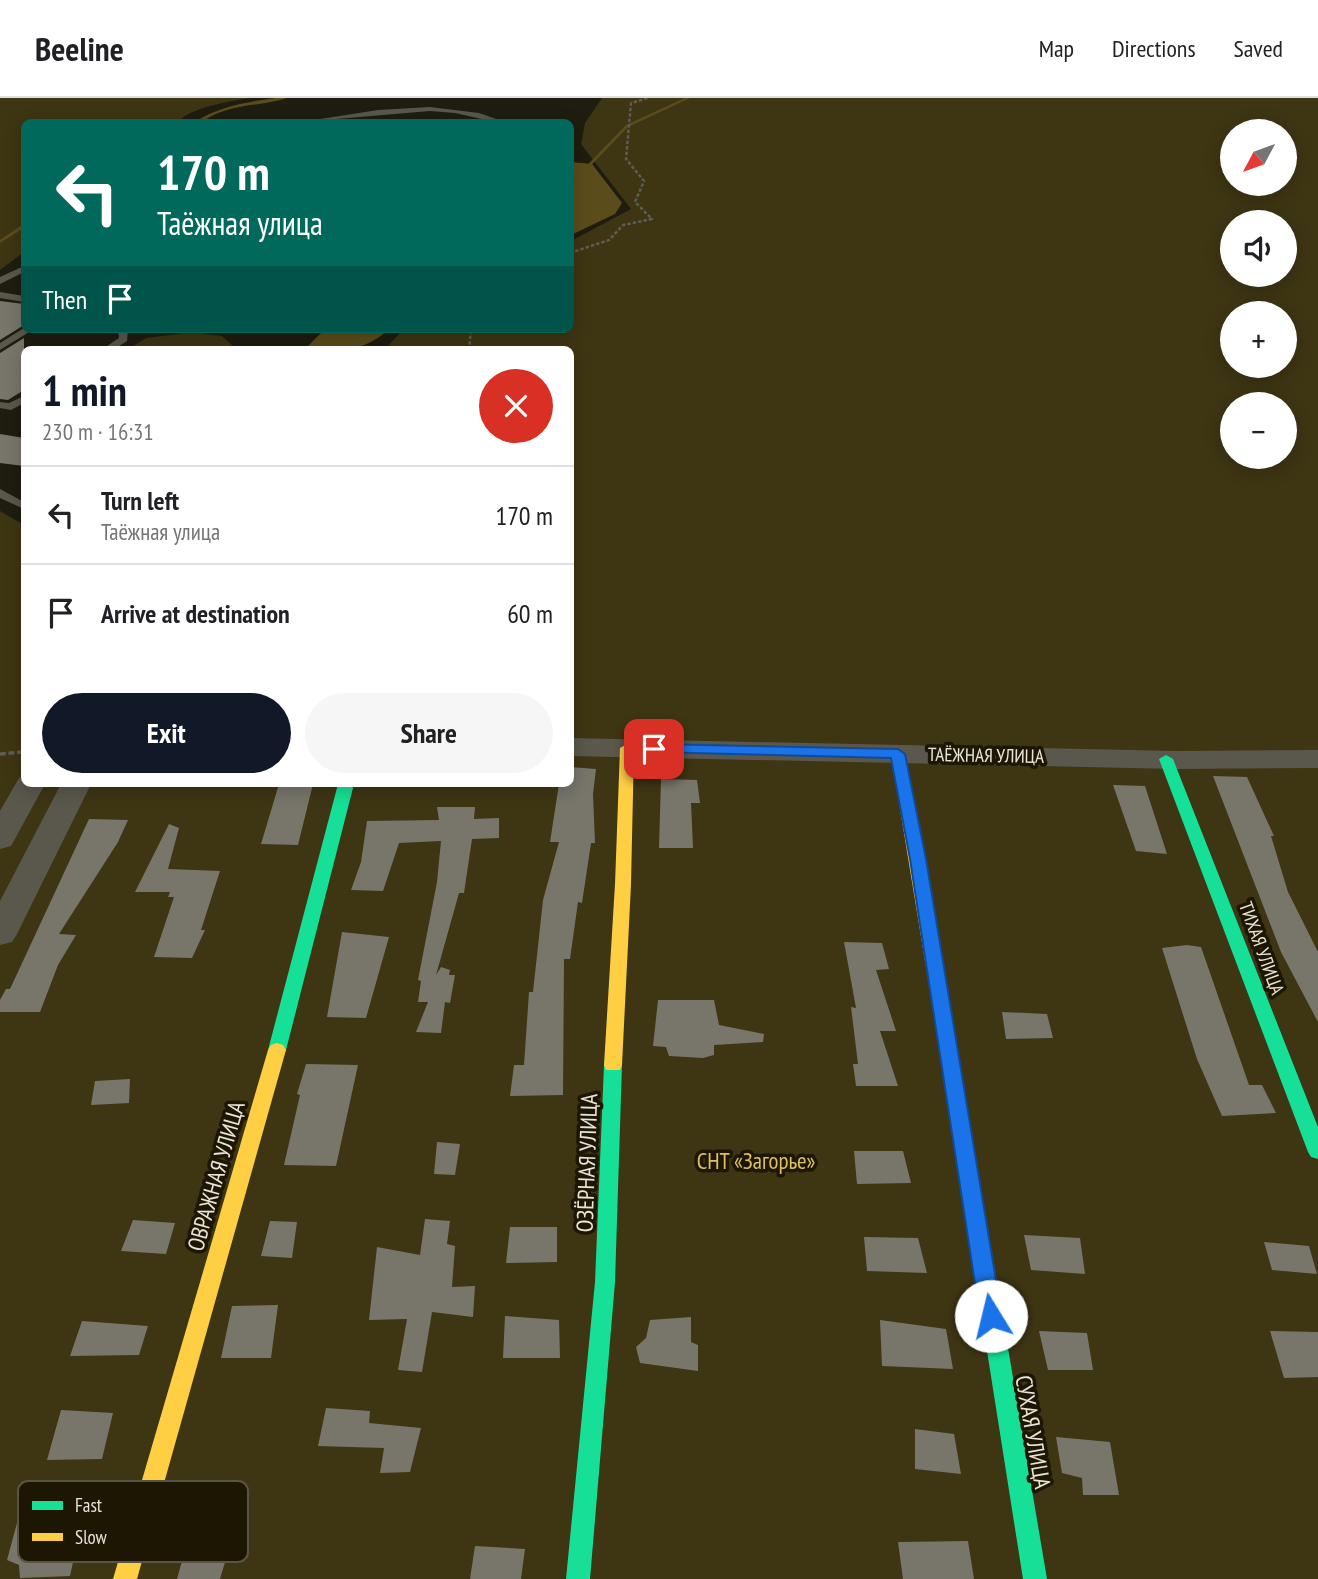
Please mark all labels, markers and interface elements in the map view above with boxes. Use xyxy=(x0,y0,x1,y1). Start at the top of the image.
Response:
text: Beeline xyxy=(35,27,124,70)
text: Map xyxy=(1039,33,1074,64)
text: Directions xyxy=(1112,33,1196,64)
text: Saved xyxy=(1234,33,1283,64)
north arrow xyxy=(1220,119,1297,196)
map controls xyxy=(1220,119,1297,469)
text: 170 m xyxy=(157,140,270,204)
icon: left xyxy=(42,147,133,238)
text: Таёжная улица xyxy=(157,202,323,244)
button: sound xyxy=(1220,210,1297,287)
icon: arrive xyxy=(101,280,139,318)
text: Then xyxy=(42,283,87,316)
button: + xyxy=(1220,301,1297,378)
text: 1 min xyxy=(42,363,127,418)
button: close xyxy=(479,369,553,443)
button: − xyxy=(1220,392,1297,469)
text: 230 m · 16:31 xyxy=(42,417,154,446)
text: Turn left xyxy=(101,484,179,517)
icon: left xyxy=(42,496,80,534)
text: 170 m xyxy=(495,499,553,532)
text: Таёжная улица xyxy=(101,517,220,546)
icon: arrive xyxy=(42,594,80,632)
text: Arrive at destination xyxy=(101,597,290,630)
text: 60 m xyxy=(507,597,553,630)
button: Exit xyxy=(42,693,291,773)
button: Share xyxy=(305,693,553,773)
pin xyxy=(624,719,684,779)
icon: arrive xyxy=(635,730,673,768)
street label: ТАЁЖНАЯ УЛИЦА xyxy=(928,742,1044,768)
street label: ТИХАЯ УЛИЦА xyxy=(1234,898,1290,998)
street label: ОЗЁРНАЯ УЛИЦА xyxy=(570,1093,603,1233)
street label: ОВРАЖНАЯ УЛИЦА xyxy=(180,1098,251,1254)
park label: СНТ «Загорье» xyxy=(697,1146,815,1175)
position arrow xyxy=(954,1279,1028,1353)
street label: СУХАЯ УЛИЦА xyxy=(1009,1373,1058,1491)
legend xyxy=(18,1481,248,1562)
text: Fast xyxy=(75,1493,103,1517)
text: Slow xyxy=(75,1525,108,1549)

